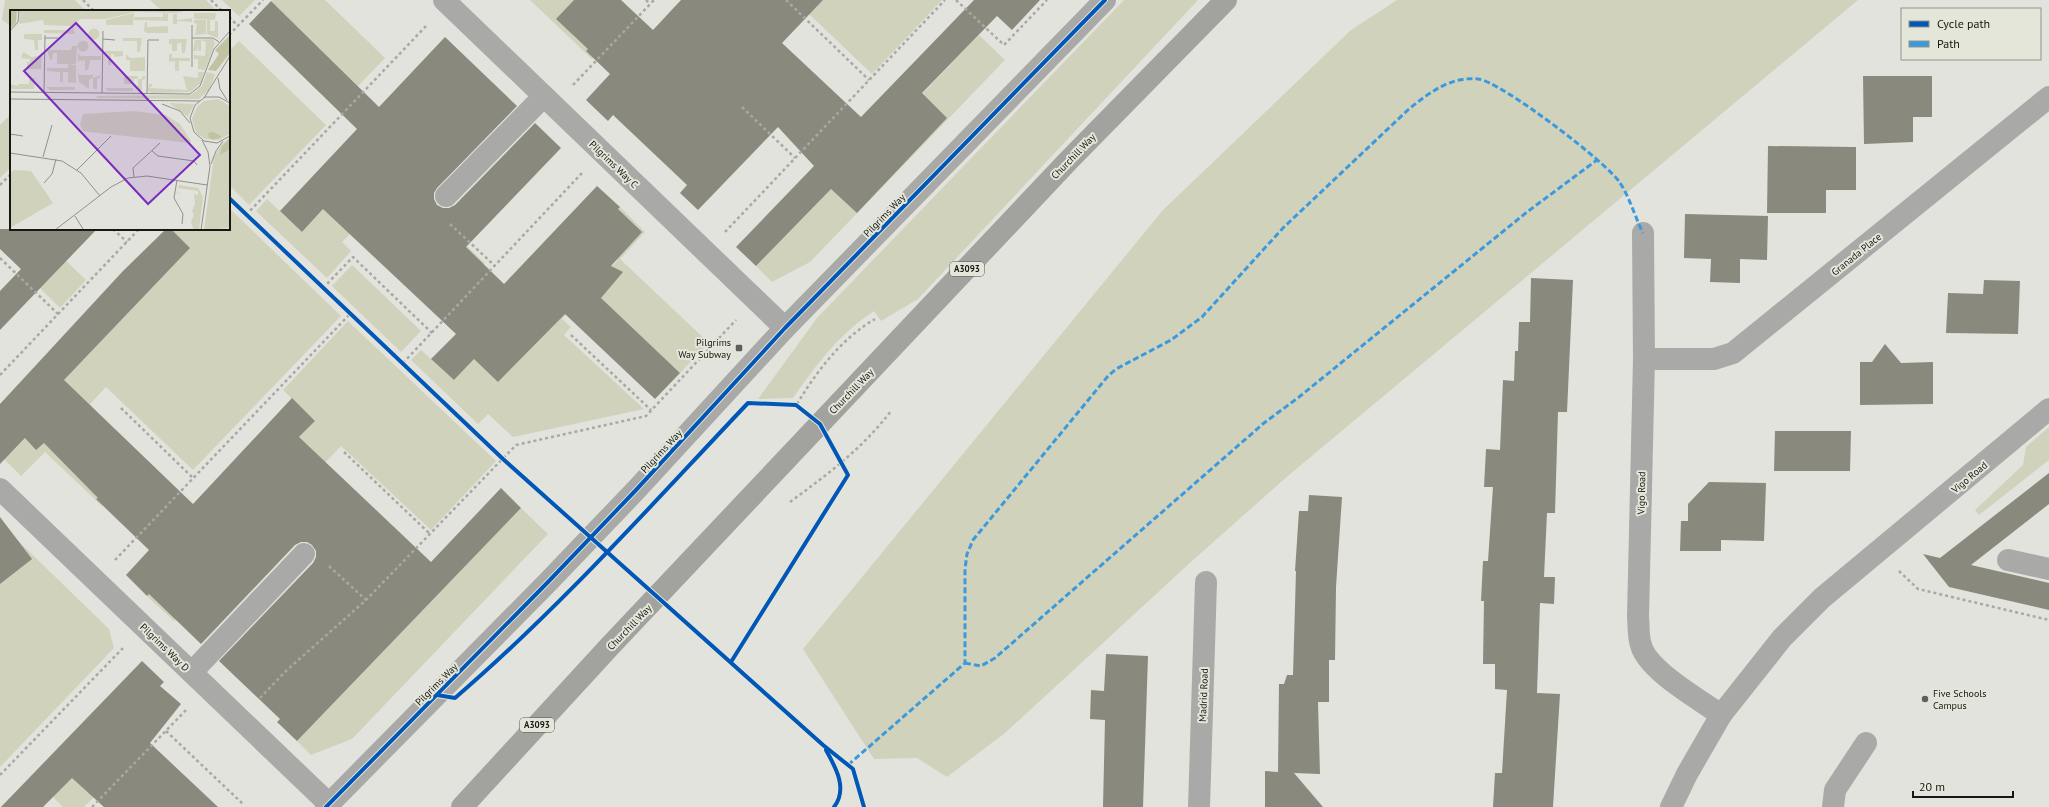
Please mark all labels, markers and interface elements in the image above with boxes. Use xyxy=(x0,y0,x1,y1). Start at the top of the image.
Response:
legend xyxy=(1901,8,2041,60)
inset map xyxy=(10,10,230,230)
text: Cycle path xyxy=(1937,16,1990,31)
text: Path xyxy=(1937,36,1960,51)
street label: Churchill Way xyxy=(1048,131,1099,182)
street label: Pilgrims Way C xyxy=(586,138,641,191)
street label: Pilgrims Way xyxy=(861,191,908,240)
street label: Granada Place xyxy=(1829,230,1884,279)
road number: A3093 xyxy=(950,262,984,276)
place label: Pilgrims Way Subway xyxy=(678,336,731,361)
marker: Pilgrims Way Subway xyxy=(734,343,744,353)
street label: Churchill Way xyxy=(826,366,877,417)
street label: Pilgrims Way xyxy=(638,427,685,476)
street label: Vigo Road xyxy=(1948,459,1990,497)
street label: Vigo Road xyxy=(1635,471,1648,516)
street label: Churchill Way xyxy=(604,602,655,653)
street label: Pilgrims Way D xyxy=(137,621,192,674)
street label: Pilgrims Way xyxy=(412,660,461,708)
street label: Madrid Road xyxy=(1196,668,1211,722)
place label: Five Schools Campus xyxy=(1933,687,1986,712)
marker: Five Schools Campus xyxy=(1920,694,1930,704)
road number: A3093 xyxy=(520,718,554,732)
scale bar xyxy=(1913,773,2013,799)
text: 20 m xyxy=(1919,779,1945,794)

